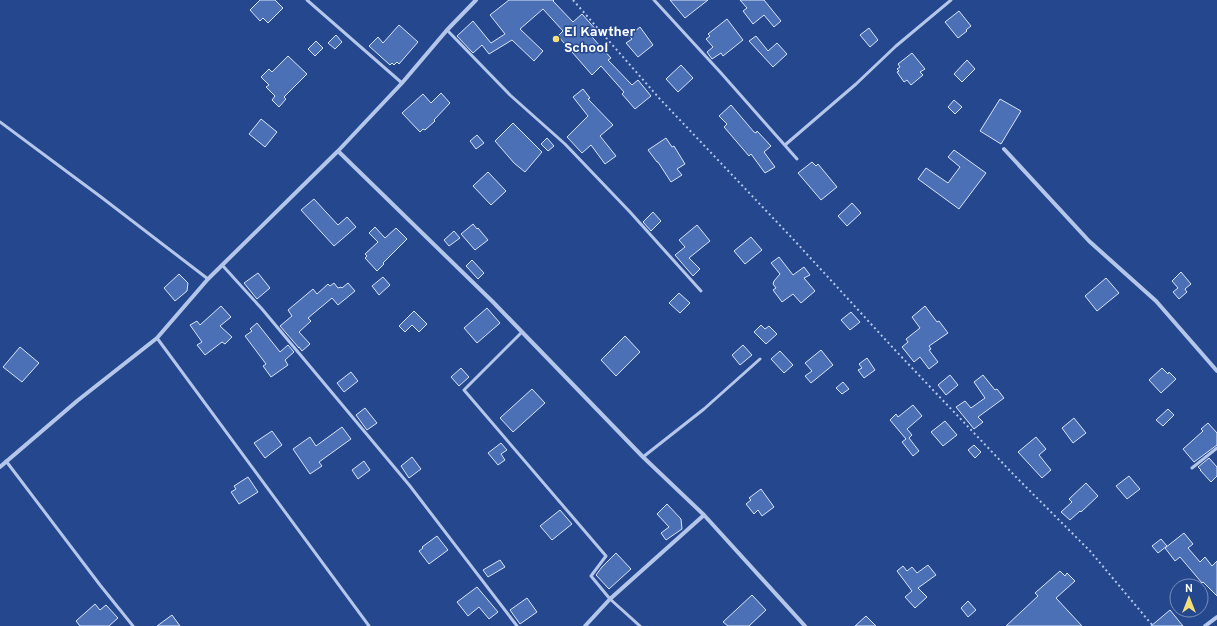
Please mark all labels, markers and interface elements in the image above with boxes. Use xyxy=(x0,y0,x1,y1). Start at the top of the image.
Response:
place label: El Kawther School xyxy=(564,24,636,57)
marker: El Kawther School xyxy=(551,34,561,44)
north arrow xyxy=(1169,578,1209,618)
text: N xyxy=(1185,582,1193,596)

